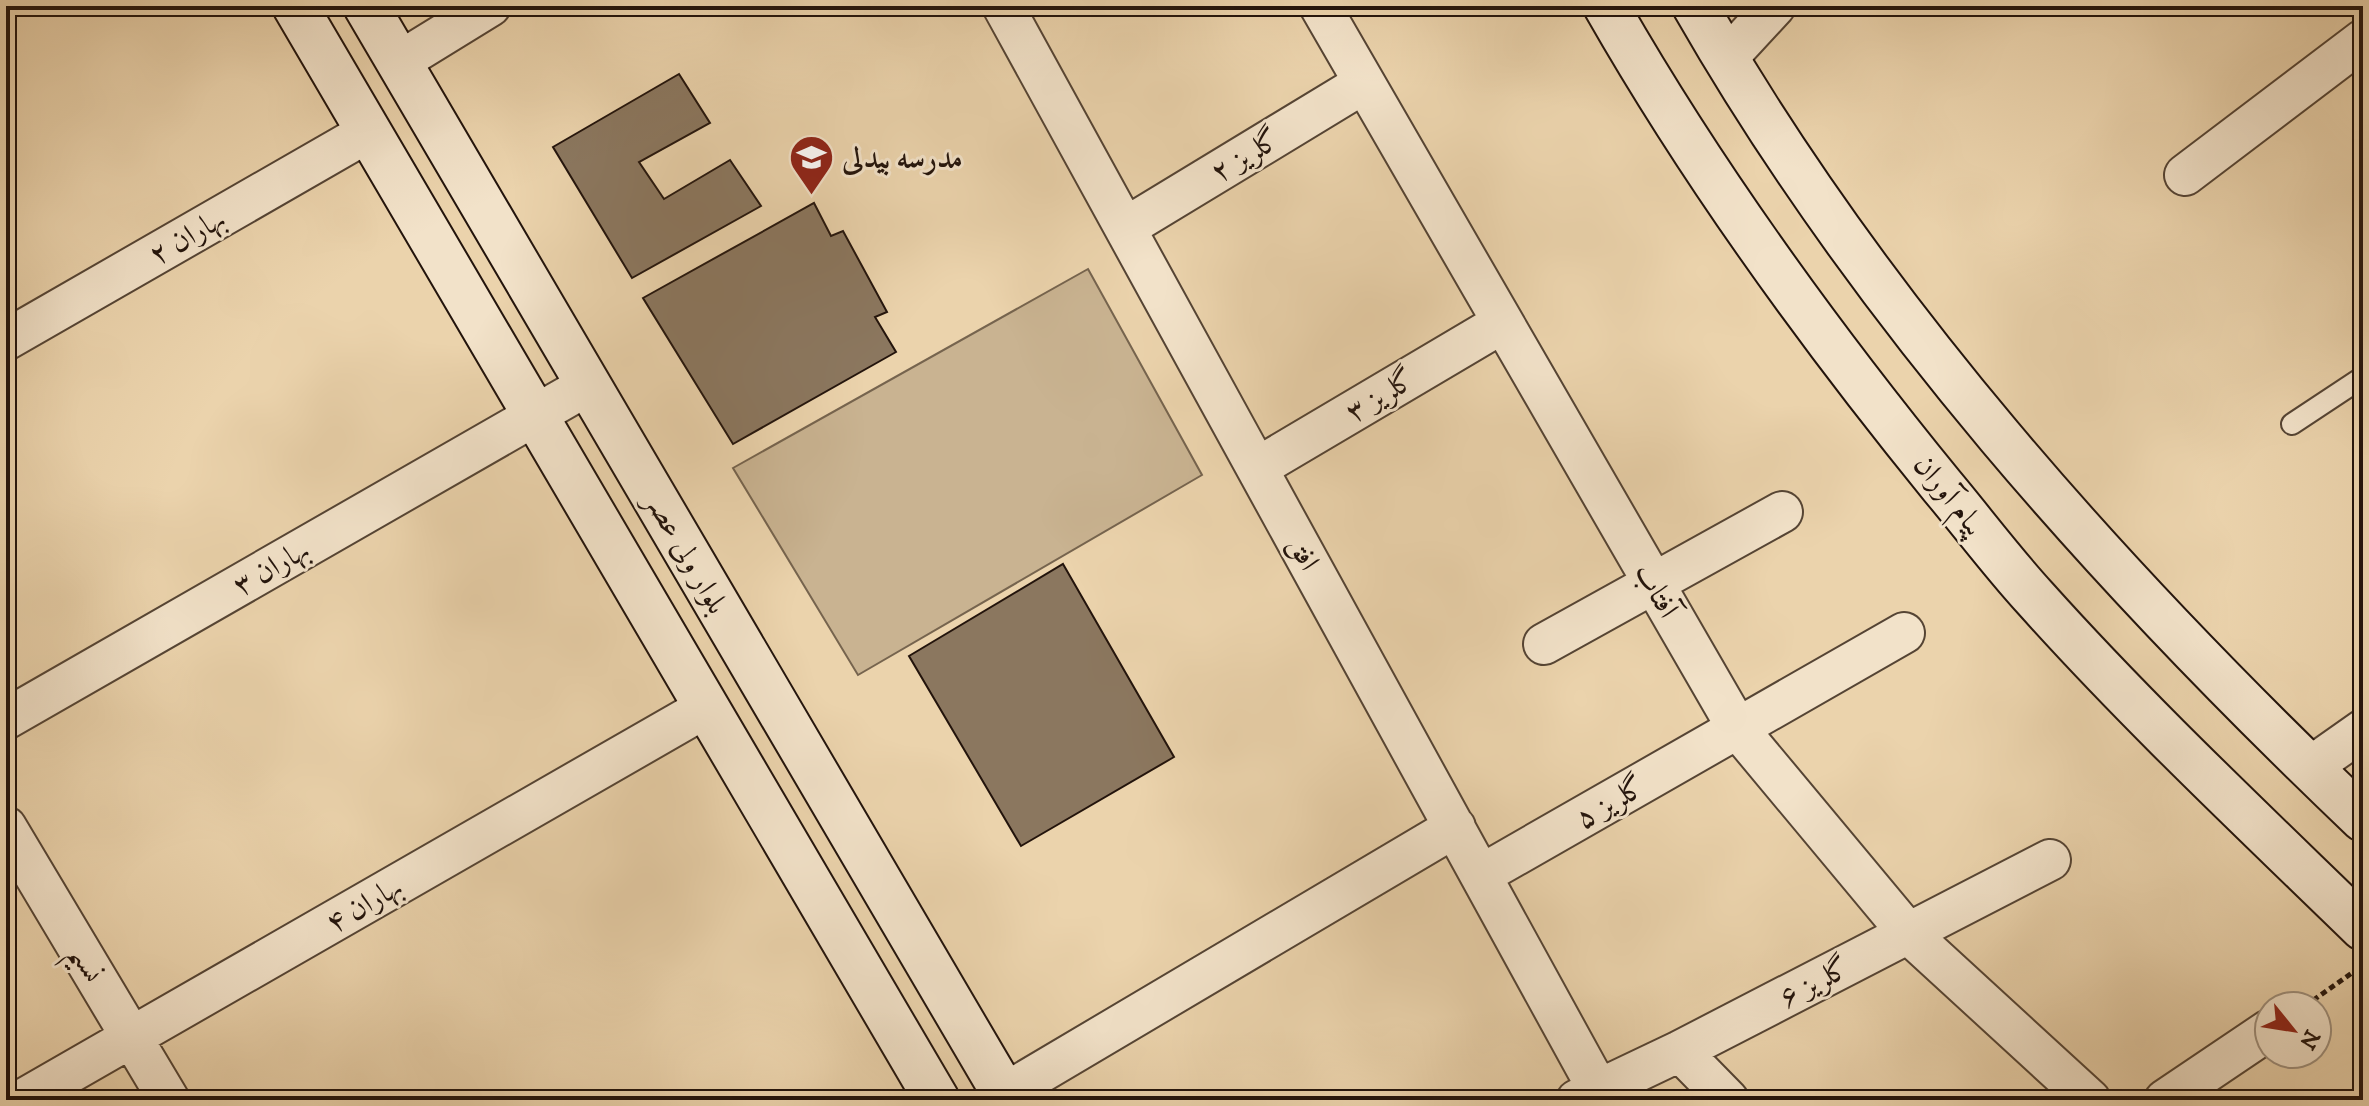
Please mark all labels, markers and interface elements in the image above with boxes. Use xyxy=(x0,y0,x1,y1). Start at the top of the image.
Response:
street label: گلریز ۲ xyxy=(1204,120,1287,191)
school or university icon: مدرسه بیدلی xyxy=(787,134,835,197)
place label: مدرسه بیدلی xyxy=(841,141,963,178)
street label: بهاران ۲ xyxy=(143,201,233,274)
street label: گلریز ۳ xyxy=(1339,360,1422,431)
street label: پیام آوران xyxy=(1900,447,1994,548)
street label: بلوار ولی عصر xyxy=(635,484,735,621)
street label: افق xyxy=(1278,530,1327,577)
street label: بهاران ۳ xyxy=(227,532,317,605)
street label: آفتاب xyxy=(1625,556,1689,628)
street label: گلریز ۵ xyxy=(1569,768,1652,838)
street label: بهاران ۴ xyxy=(320,869,410,942)
street label: نسیم xyxy=(52,938,111,994)
street label: گلریز ۶ xyxy=(1773,949,1856,1017)
north arrow xyxy=(2253,990,2333,1070)
text: N xyxy=(2293,1025,2325,1054)

